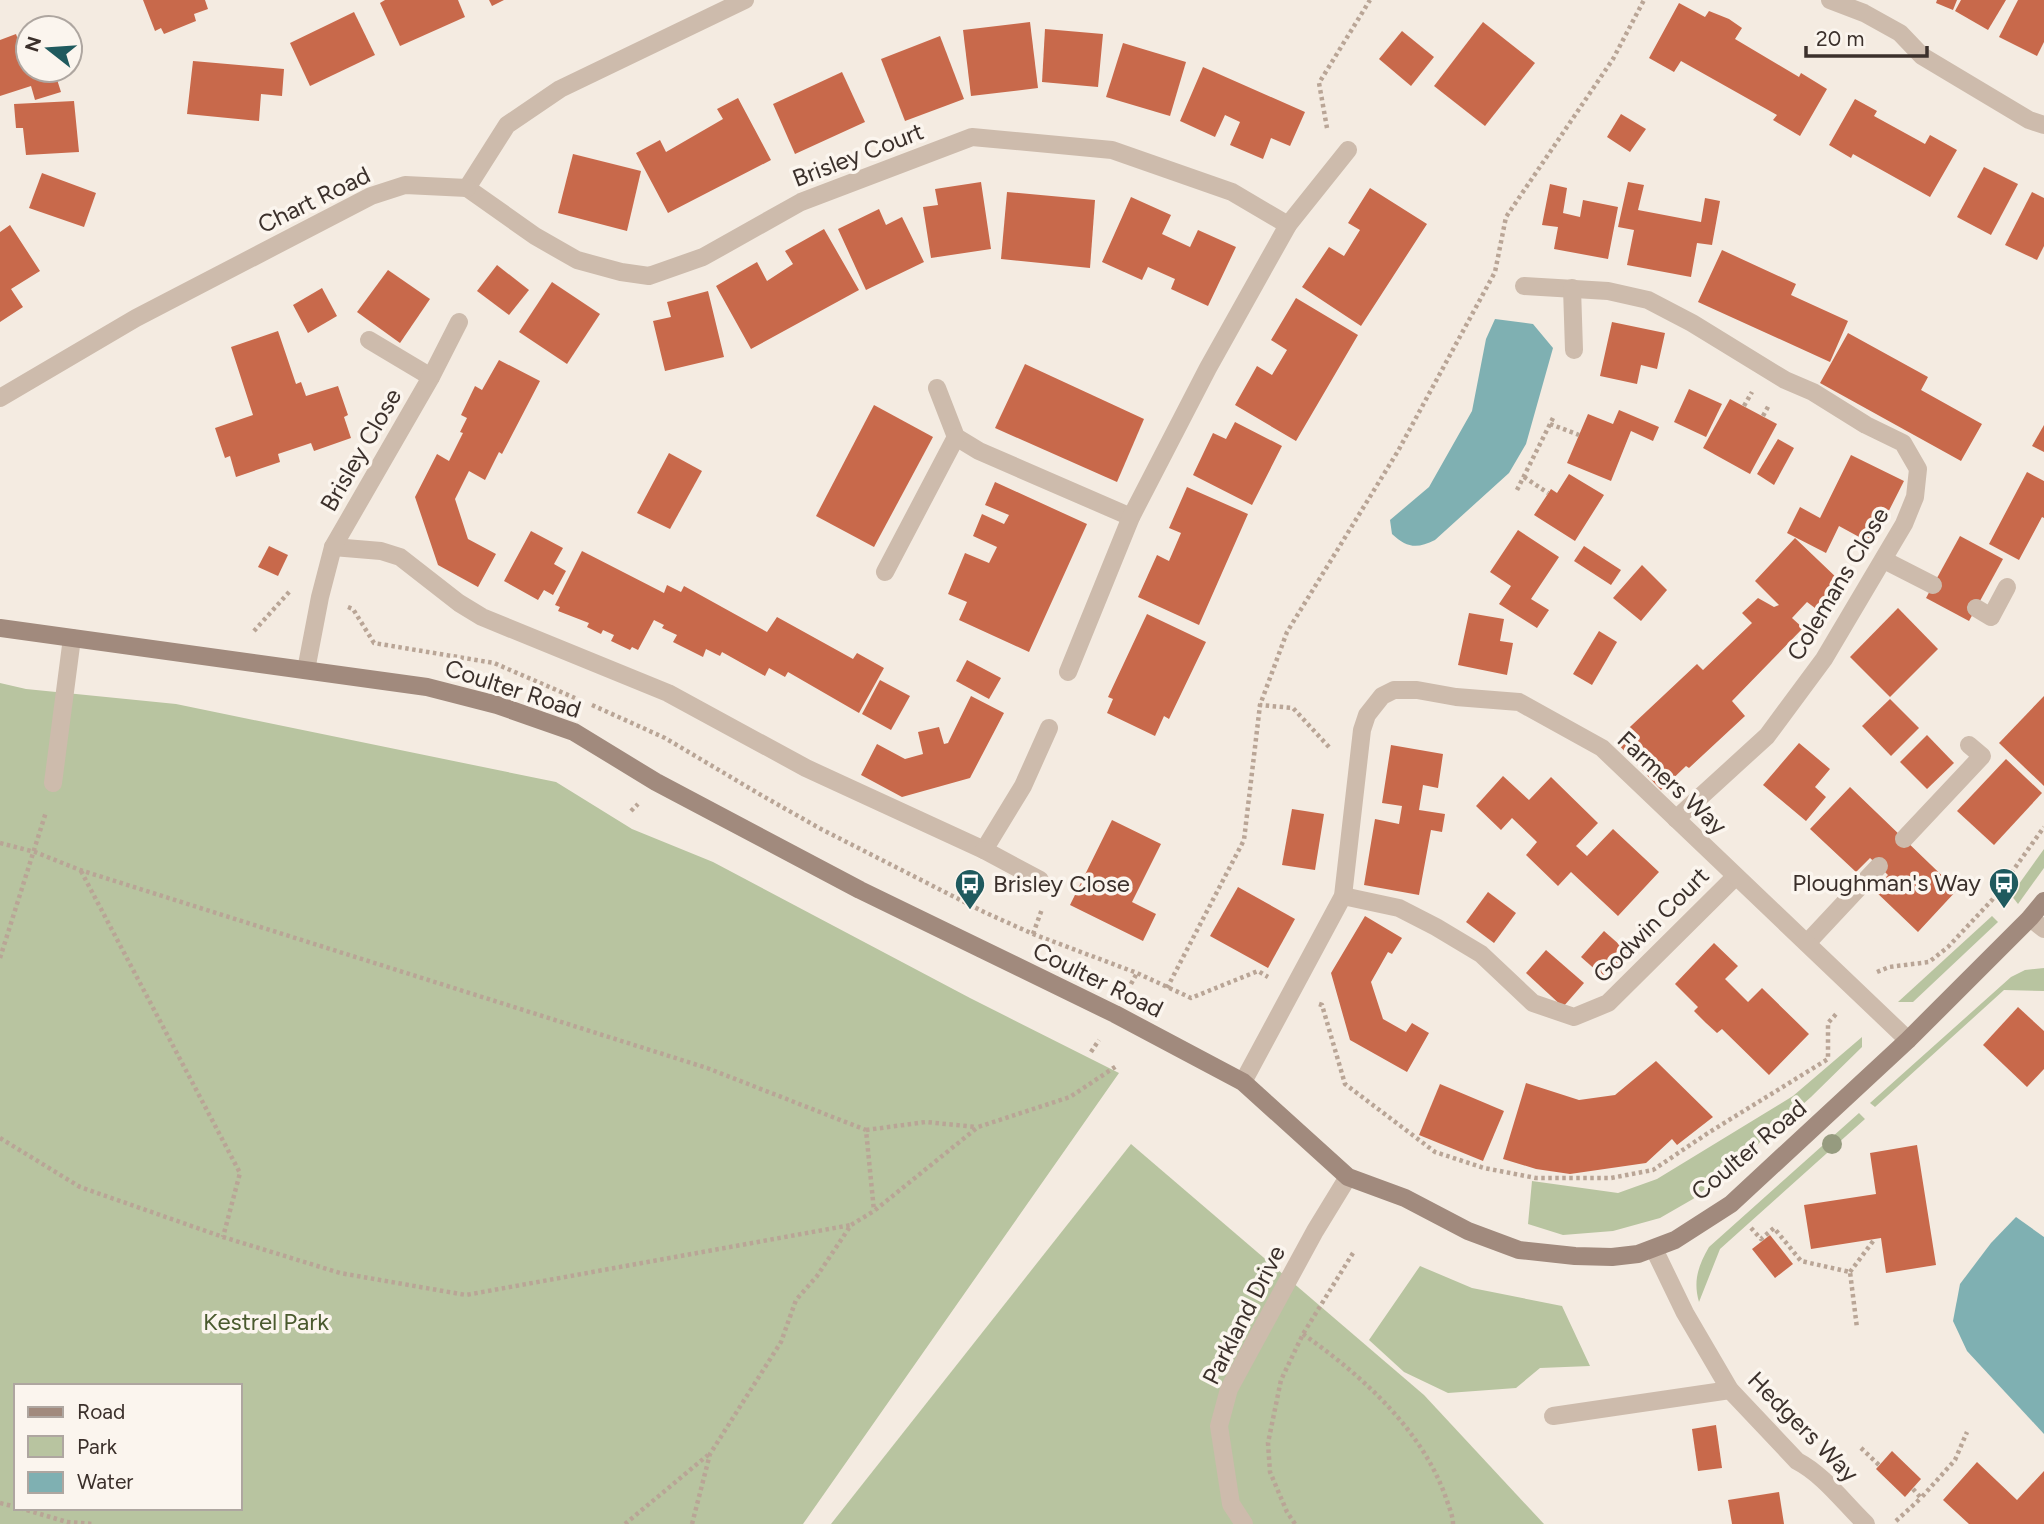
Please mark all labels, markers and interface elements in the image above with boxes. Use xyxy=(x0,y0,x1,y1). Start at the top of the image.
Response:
north arrow xyxy=(14,14,84,84)
scale bar xyxy=(1806,14,1927,58)
text: 20 m xyxy=(1816,26,1864,51)
text: N xyxy=(20,34,46,55)
street label: Brisley Court xyxy=(788,116,927,193)
street label: Chart Road xyxy=(253,160,375,239)
street label: Brisley Close xyxy=(314,383,407,516)
street label: Colemans Close xyxy=(1780,502,1895,666)
street label: Coulter Road xyxy=(441,653,585,724)
street label: Farmers Way xyxy=(1612,725,1733,841)
street label: Godwin Court xyxy=(1587,861,1715,989)
bus stop icon: Ploughman's Way xyxy=(1987,866,2021,910)
bus stop icon: Brisley Close xyxy=(953,867,987,911)
place label: Ploughman's Way xyxy=(1792,868,1981,897)
place label: Brisley Close xyxy=(993,869,1130,898)
street label: Coulter Road xyxy=(1028,936,1168,1024)
street label: Coulter Road xyxy=(1685,1093,1812,1206)
street label: Parkland Drive xyxy=(1196,1240,1291,1389)
park label: Kestrel Park xyxy=(203,1307,329,1336)
street label: Hedgers Way xyxy=(1742,1365,1865,1488)
legend xyxy=(14,1384,242,1510)
text: Road xyxy=(77,1399,125,1424)
text: Park xyxy=(77,1434,118,1459)
text: Water xyxy=(77,1469,133,1494)

